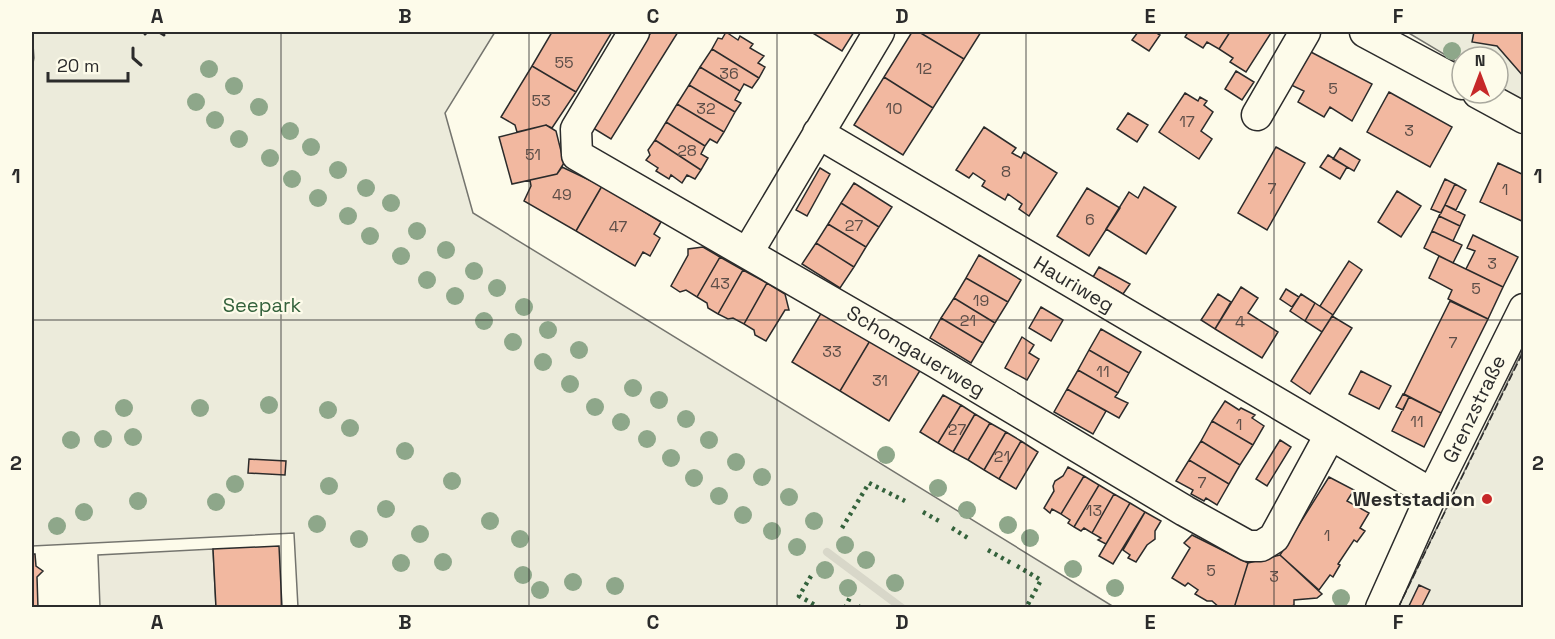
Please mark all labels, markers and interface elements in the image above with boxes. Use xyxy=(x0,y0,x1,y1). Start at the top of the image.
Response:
text: A xyxy=(151,3,164,29)
text: B xyxy=(398,3,412,29)
text: C xyxy=(647,3,660,29)
text: D xyxy=(895,3,909,29)
text: E xyxy=(1144,3,1156,29)
text: F xyxy=(1393,3,1404,29)
scale bar xyxy=(48,45,128,83)
north arrow xyxy=(1450,45,1510,105)
text: N xyxy=(1475,50,1485,71)
house number: 55 xyxy=(554,52,574,73)
text: 20 m xyxy=(57,54,100,77)
house number: 12 xyxy=(916,58,932,79)
house number: 36 xyxy=(719,63,739,84)
house number: 5 xyxy=(1328,78,1338,99)
house number: 53 xyxy=(531,90,551,111)
house number: 32 xyxy=(696,98,716,119)
house number: 10 xyxy=(886,98,902,119)
house number: 17 xyxy=(1179,111,1195,132)
house number: 3 xyxy=(1404,120,1414,141)
house number: 28 xyxy=(677,140,697,161)
house number: 51 xyxy=(525,144,541,165)
house number: 8 xyxy=(1001,161,1011,182)
text: 1 xyxy=(11,163,21,189)
text: 1 xyxy=(1533,163,1543,189)
house number: 7 xyxy=(1267,178,1277,199)
house number: 1 xyxy=(1502,179,1508,200)
house number: 49 xyxy=(552,184,572,205)
house number: 6 xyxy=(1085,209,1095,230)
house number: 27 xyxy=(845,215,863,236)
house number: 47 xyxy=(609,216,627,237)
street label: Hauriweg xyxy=(1029,250,1119,318)
house number: 3 xyxy=(1487,253,1497,274)
house number: 43 xyxy=(710,273,730,294)
house number: 5 xyxy=(1471,278,1481,299)
house number: 19 xyxy=(973,290,989,311)
park label: Seepark xyxy=(223,292,302,318)
street label: Schongauerweg xyxy=(842,299,990,403)
house number: 21 xyxy=(960,310,976,331)
house number: 4 xyxy=(1235,311,1245,332)
house number: 7 xyxy=(1448,332,1458,353)
house number: 33 xyxy=(822,341,842,362)
street label: Grenzstraße xyxy=(1437,350,1511,468)
house number: 11 xyxy=(1096,361,1110,382)
house number: 31 xyxy=(872,370,888,391)
house number: 11 xyxy=(1410,411,1424,432)
house number: 1 xyxy=(1236,414,1242,435)
house number: 27 xyxy=(948,419,966,440)
house number: 21 xyxy=(994,446,1010,467)
text: 2 xyxy=(10,450,22,476)
text: 2 xyxy=(1532,450,1544,476)
house number: 7 xyxy=(1197,472,1207,493)
place label: Weststadion xyxy=(1353,486,1475,512)
marker: Weststadion xyxy=(1480,492,1494,506)
house number: 13 xyxy=(1086,500,1102,521)
house number: 1 xyxy=(1324,525,1330,546)
house number: 5 xyxy=(1206,560,1216,581)
house number: 3 xyxy=(1269,566,1279,587)
text: A xyxy=(151,609,164,635)
text: B xyxy=(398,609,412,635)
text: C xyxy=(647,609,660,635)
text: D xyxy=(895,609,909,635)
text: E xyxy=(1144,609,1156,635)
text: F xyxy=(1393,609,1404,635)

